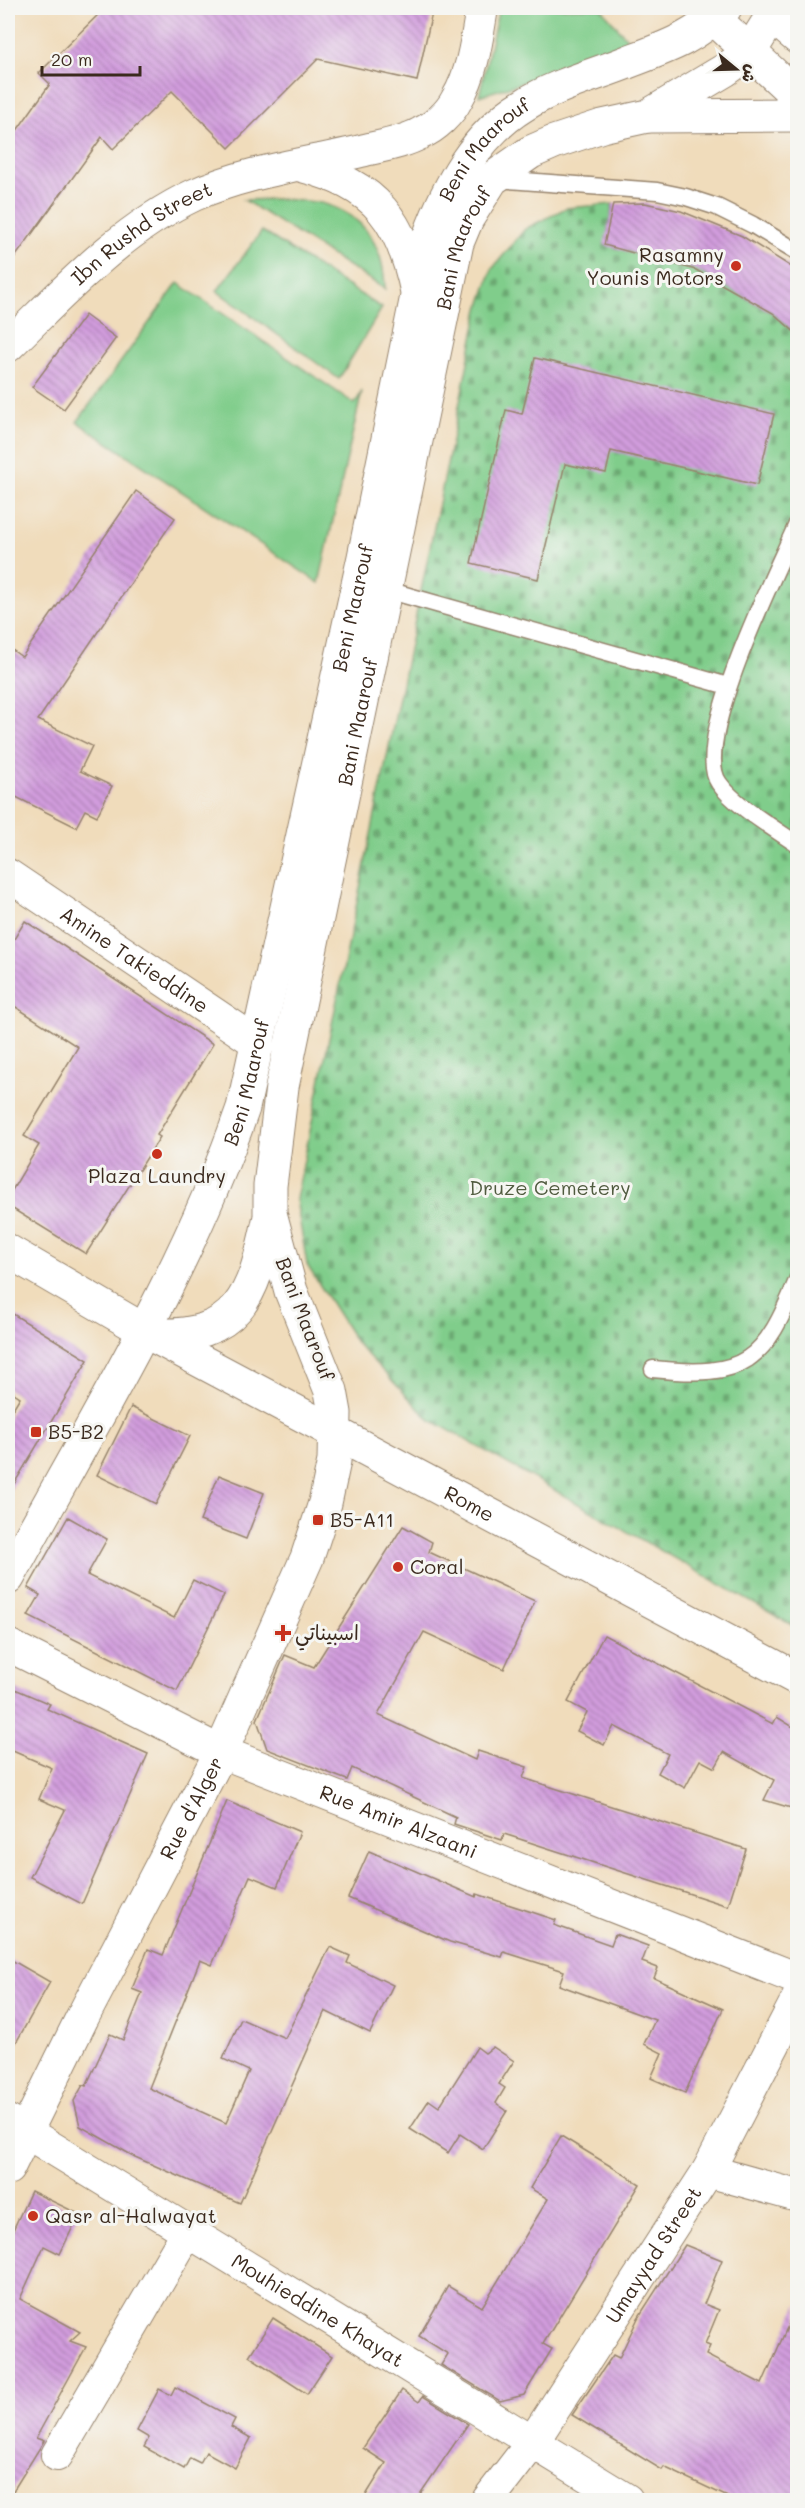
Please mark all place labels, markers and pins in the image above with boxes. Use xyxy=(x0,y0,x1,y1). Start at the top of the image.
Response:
place label: Rasamny Younis Motors xyxy=(587,241,724,290)
marker: Rasamny Younis Motors xyxy=(729,259,743,273)
marker: Plaza Laundry xyxy=(150,1147,164,1161)
place label: Plaza Laundry xyxy=(88,1162,226,1188)
place label: B5-B2 xyxy=(48,1418,104,1444)
marker: B5-B2 xyxy=(29,1425,43,1439)
place label: B5-A11 xyxy=(330,1506,394,1532)
marker: B5-A11 xyxy=(311,1513,325,1527)
place label: Coral xyxy=(410,1553,464,1579)
marker: Coral xyxy=(391,1560,405,1574)
place label: اسبيناتي xyxy=(295,1619,359,1651)
marker: اسبيناتي xyxy=(276,1626,290,1640)
place label: Qasr al-Halwayat xyxy=(45,2202,217,2228)
marker: Qasr al-Halwayat xyxy=(26,2209,40,2223)

